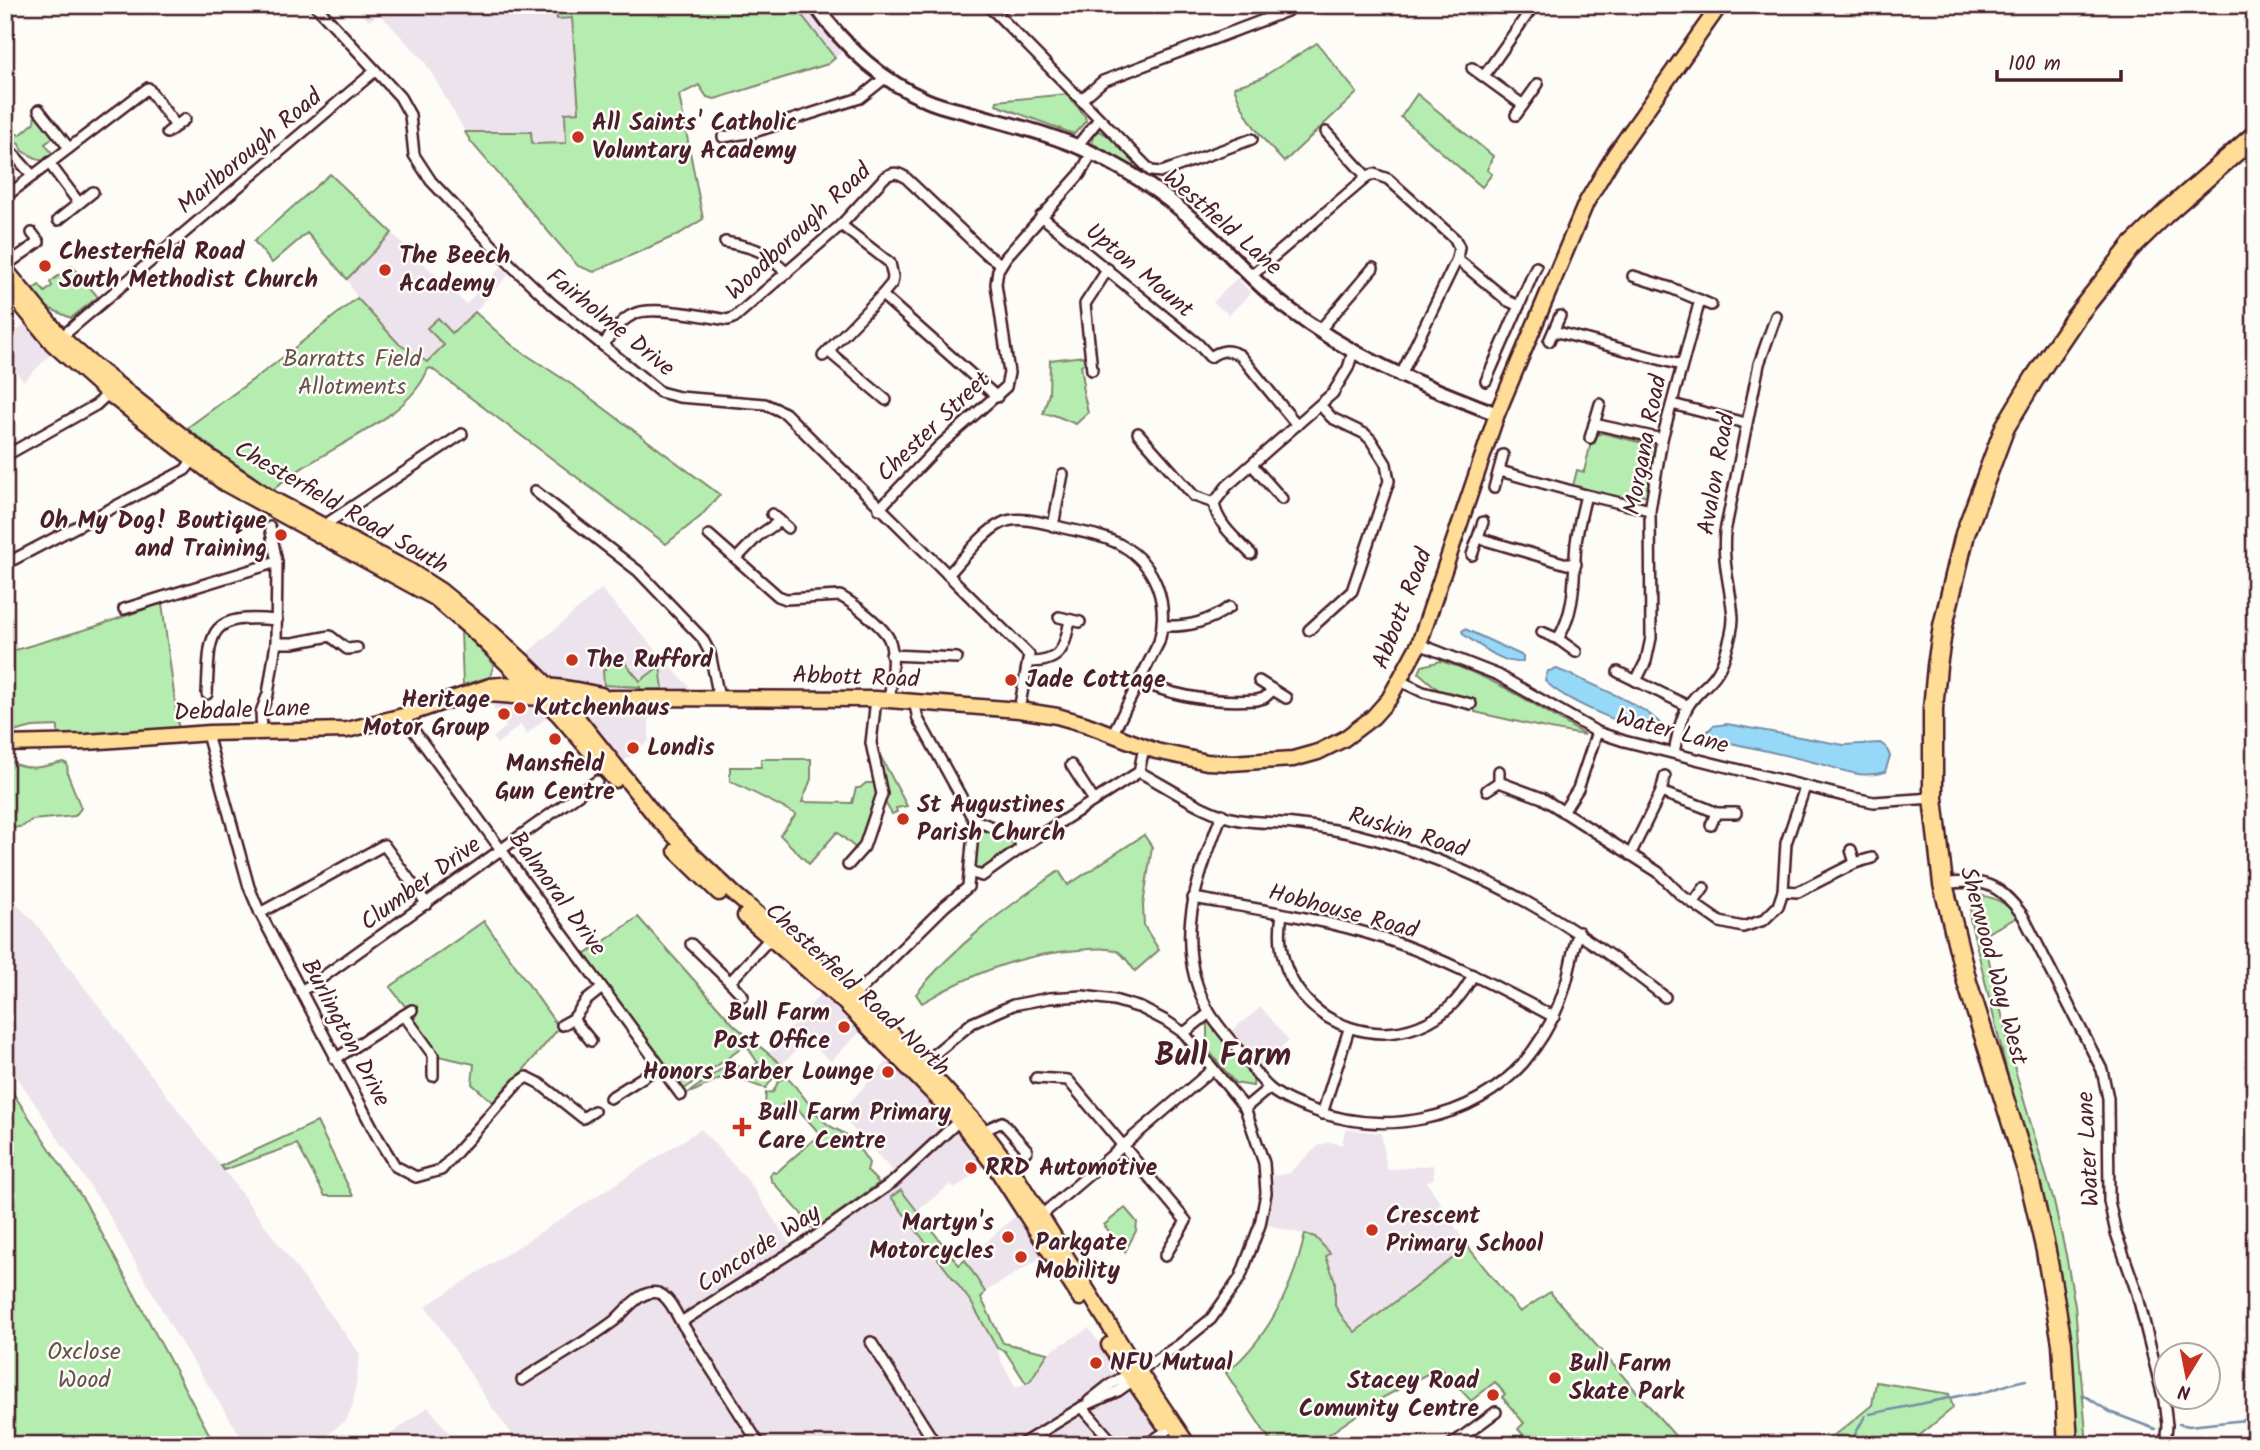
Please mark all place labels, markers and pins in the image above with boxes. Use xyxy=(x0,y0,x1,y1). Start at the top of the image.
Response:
place label: All Saints' Catholic Voluntary Academy xyxy=(592,104,797,171)
marker: All Saints' Catholic Voluntary Academy xyxy=(570,129,586,145)
place label: Chesterfield Road South Methodist Church xyxy=(59,233,318,300)
place label: The Beech Academy xyxy=(399,237,510,304)
marker: Chesterfield Road South Methodist Church xyxy=(37,258,53,274)
marker: The Beech Academy xyxy=(377,262,393,278)
place label: Oh My Dog! Boutique and Training xyxy=(40,502,267,569)
marker: Oh My Dog! Boutique and Training xyxy=(273,527,289,543)
place label: The Rufford xyxy=(586,641,714,680)
marker: The Rufford xyxy=(564,652,580,668)
place label: Jade Cottage xyxy=(1025,661,1166,700)
marker: Jade Cottage xyxy=(1003,672,1019,688)
place label: Heritage Motor Group xyxy=(363,681,490,748)
place label: Kutchenhaus xyxy=(534,689,670,728)
marker: Kutchenhaus xyxy=(512,700,528,716)
marker: Heritage Motor Group xyxy=(496,706,512,722)
place label: Londis xyxy=(647,729,715,768)
marker: Mansfield Gun Centre xyxy=(547,731,563,747)
marker: Londis xyxy=(625,740,641,756)
place label: Mansfield Gun Centre xyxy=(495,745,615,812)
place label: St Augustines Parish Church xyxy=(917,786,1065,853)
marker: St Augustines Parish Church xyxy=(895,811,911,827)
place label: Bull Farm Post Office xyxy=(713,994,830,1061)
marker: Bull Farm Post Office xyxy=(836,1019,852,1035)
place label: Honors Barber Lounge xyxy=(643,1053,874,1092)
marker: Honors Barber Lounge xyxy=(880,1064,896,1080)
place label: Bull Farm Primary Care Centre xyxy=(758,1094,951,1161)
marker: Bull Farm Primary Care Centre xyxy=(732,1117,752,1137)
place label: RRD Automotive xyxy=(985,1149,1157,1188)
marker: RRD Automotive xyxy=(963,1160,979,1176)
place label: Crescent Primary School xyxy=(1386,1197,1544,1264)
place label: Martyn's Motorcycles xyxy=(869,1204,994,1271)
marker: Crescent Primary School xyxy=(1364,1222,1380,1238)
place label: Parkgate Mobility xyxy=(1035,1224,1128,1291)
marker: Martyn's Motorcycles xyxy=(1000,1229,1016,1245)
marker: Parkgate Mobility xyxy=(1013,1249,1029,1265)
place label: NFU Mutual xyxy=(1110,1344,1233,1383)
place label: Bull Farm Skate Park xyxy=(1569,1345,1685,1412)
marker: NFU Mutual xyxy=(1088,1355,1104,1371)
place label: Stacey Road Comunity Centre xyxy=(1299,1362,1480,1429)
marker: Bull Farm Skate Park xyxy=(1547,1370,1563,1386)
marker: Stacey Road Comunity Centre xyxy=(1485,1387,1501,1403)

